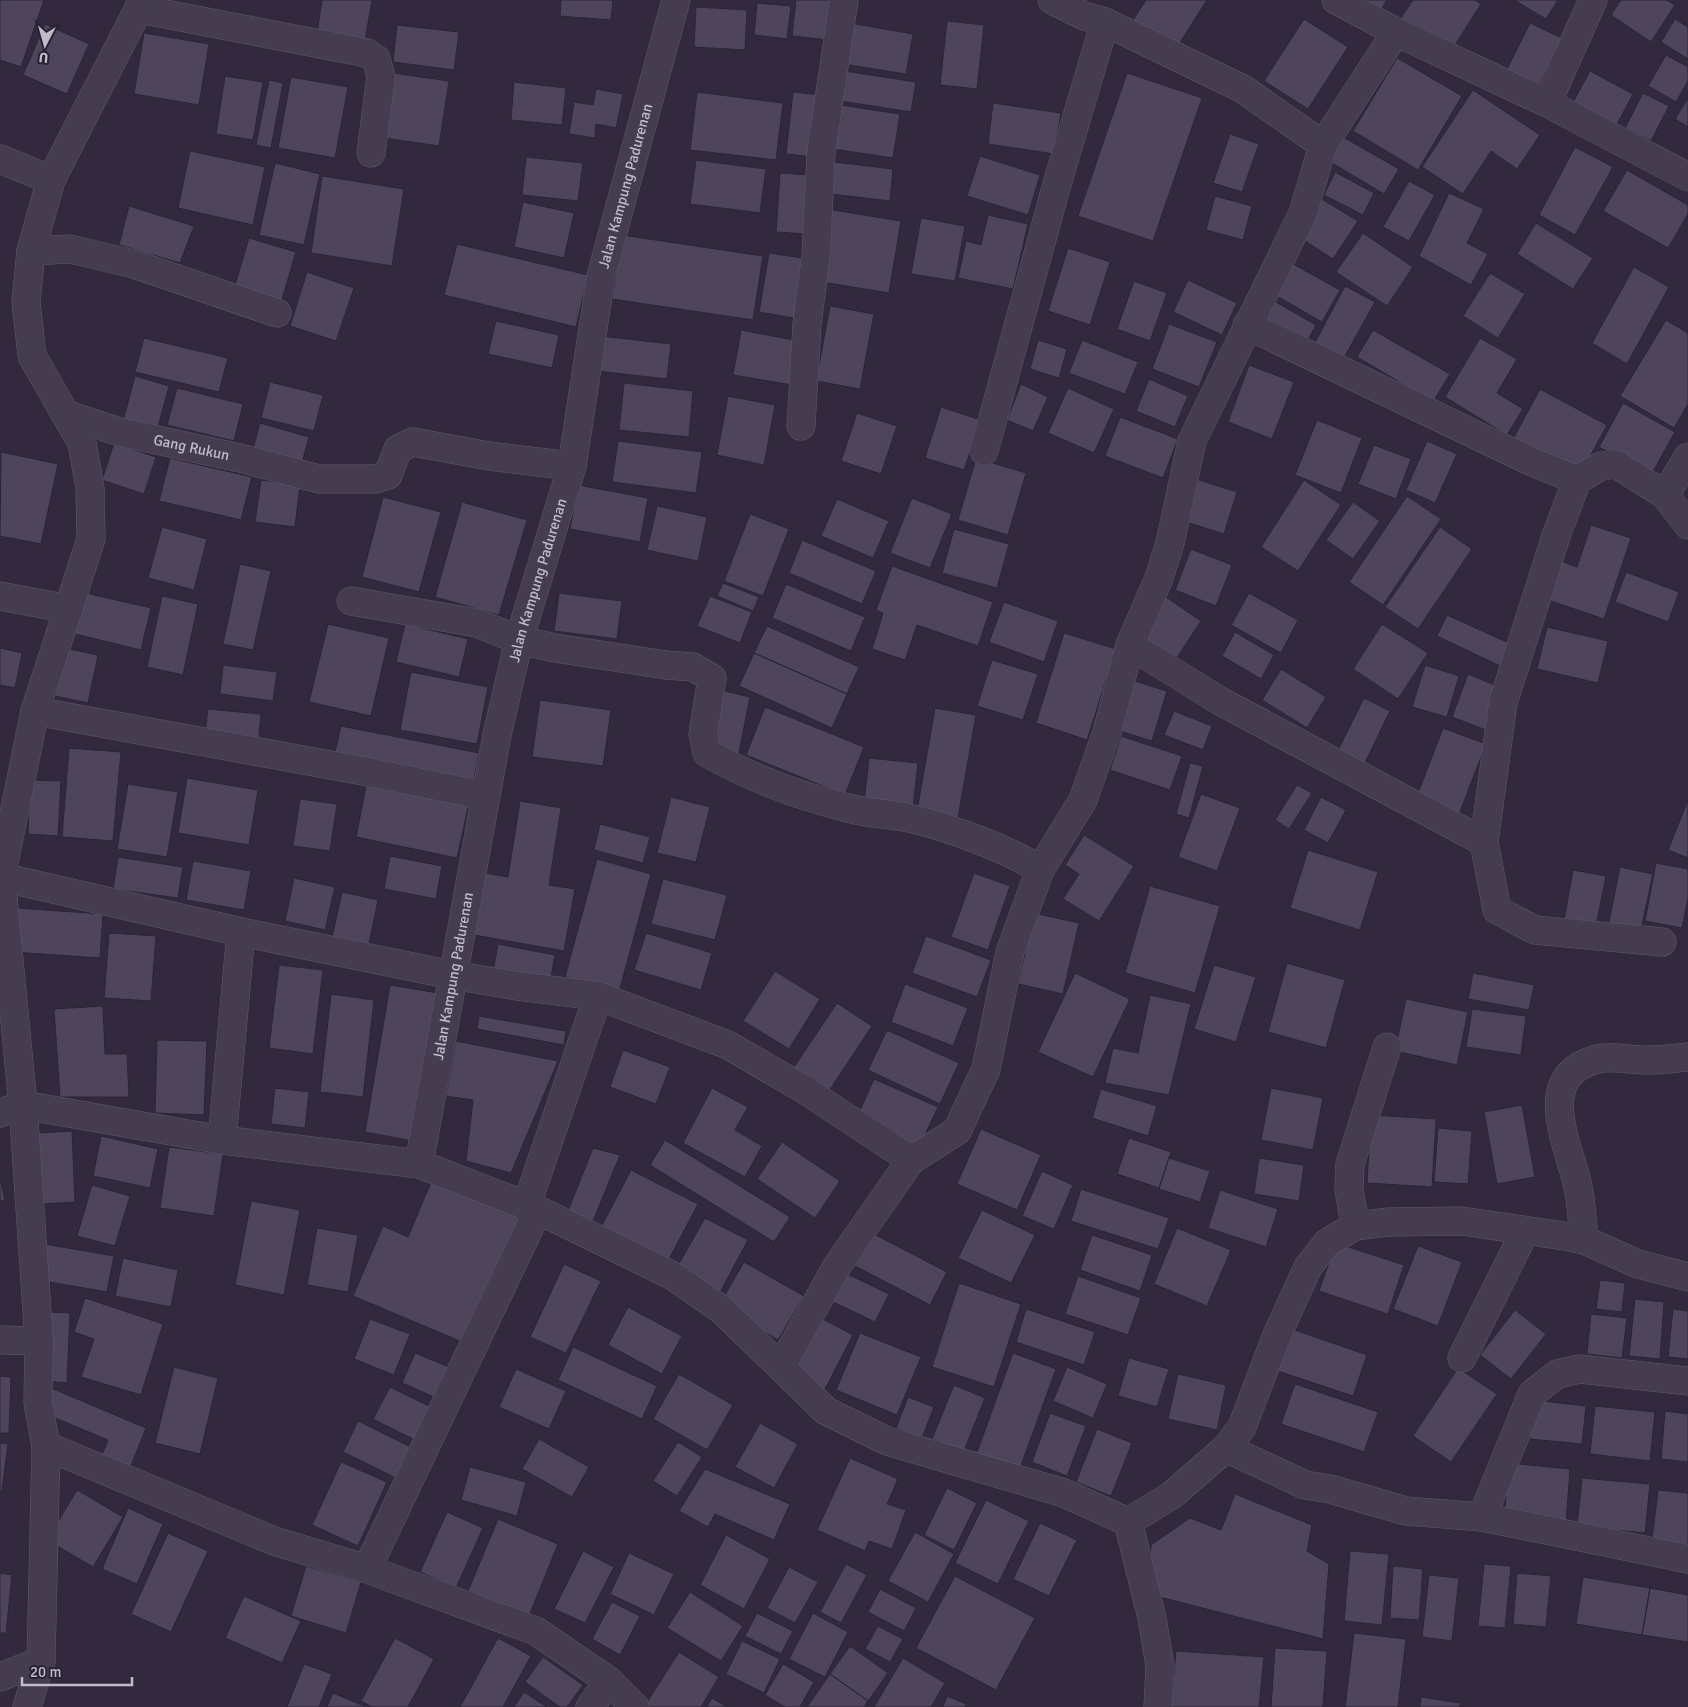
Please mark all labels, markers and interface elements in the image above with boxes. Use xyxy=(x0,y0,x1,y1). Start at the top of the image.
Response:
north arrow xyxy=(20,20,70,70)
text: U xyxy=(38,48,49,66)
street label: Jalan Kampung Padurenan xyxy=(594,101,656,270)
street label: Gang Rukun xyxy=(152,431,231,464)
street label: Jalan Kampung Padurenan xyxy=(505,496,571,664)
street label: Jalan Kampung Padurenan xyxy=(429,891,477,1061)
scale bar xyxy=(22,1654,132,1686)
text: 20 m xyxy=(30,1663,61,1681)

